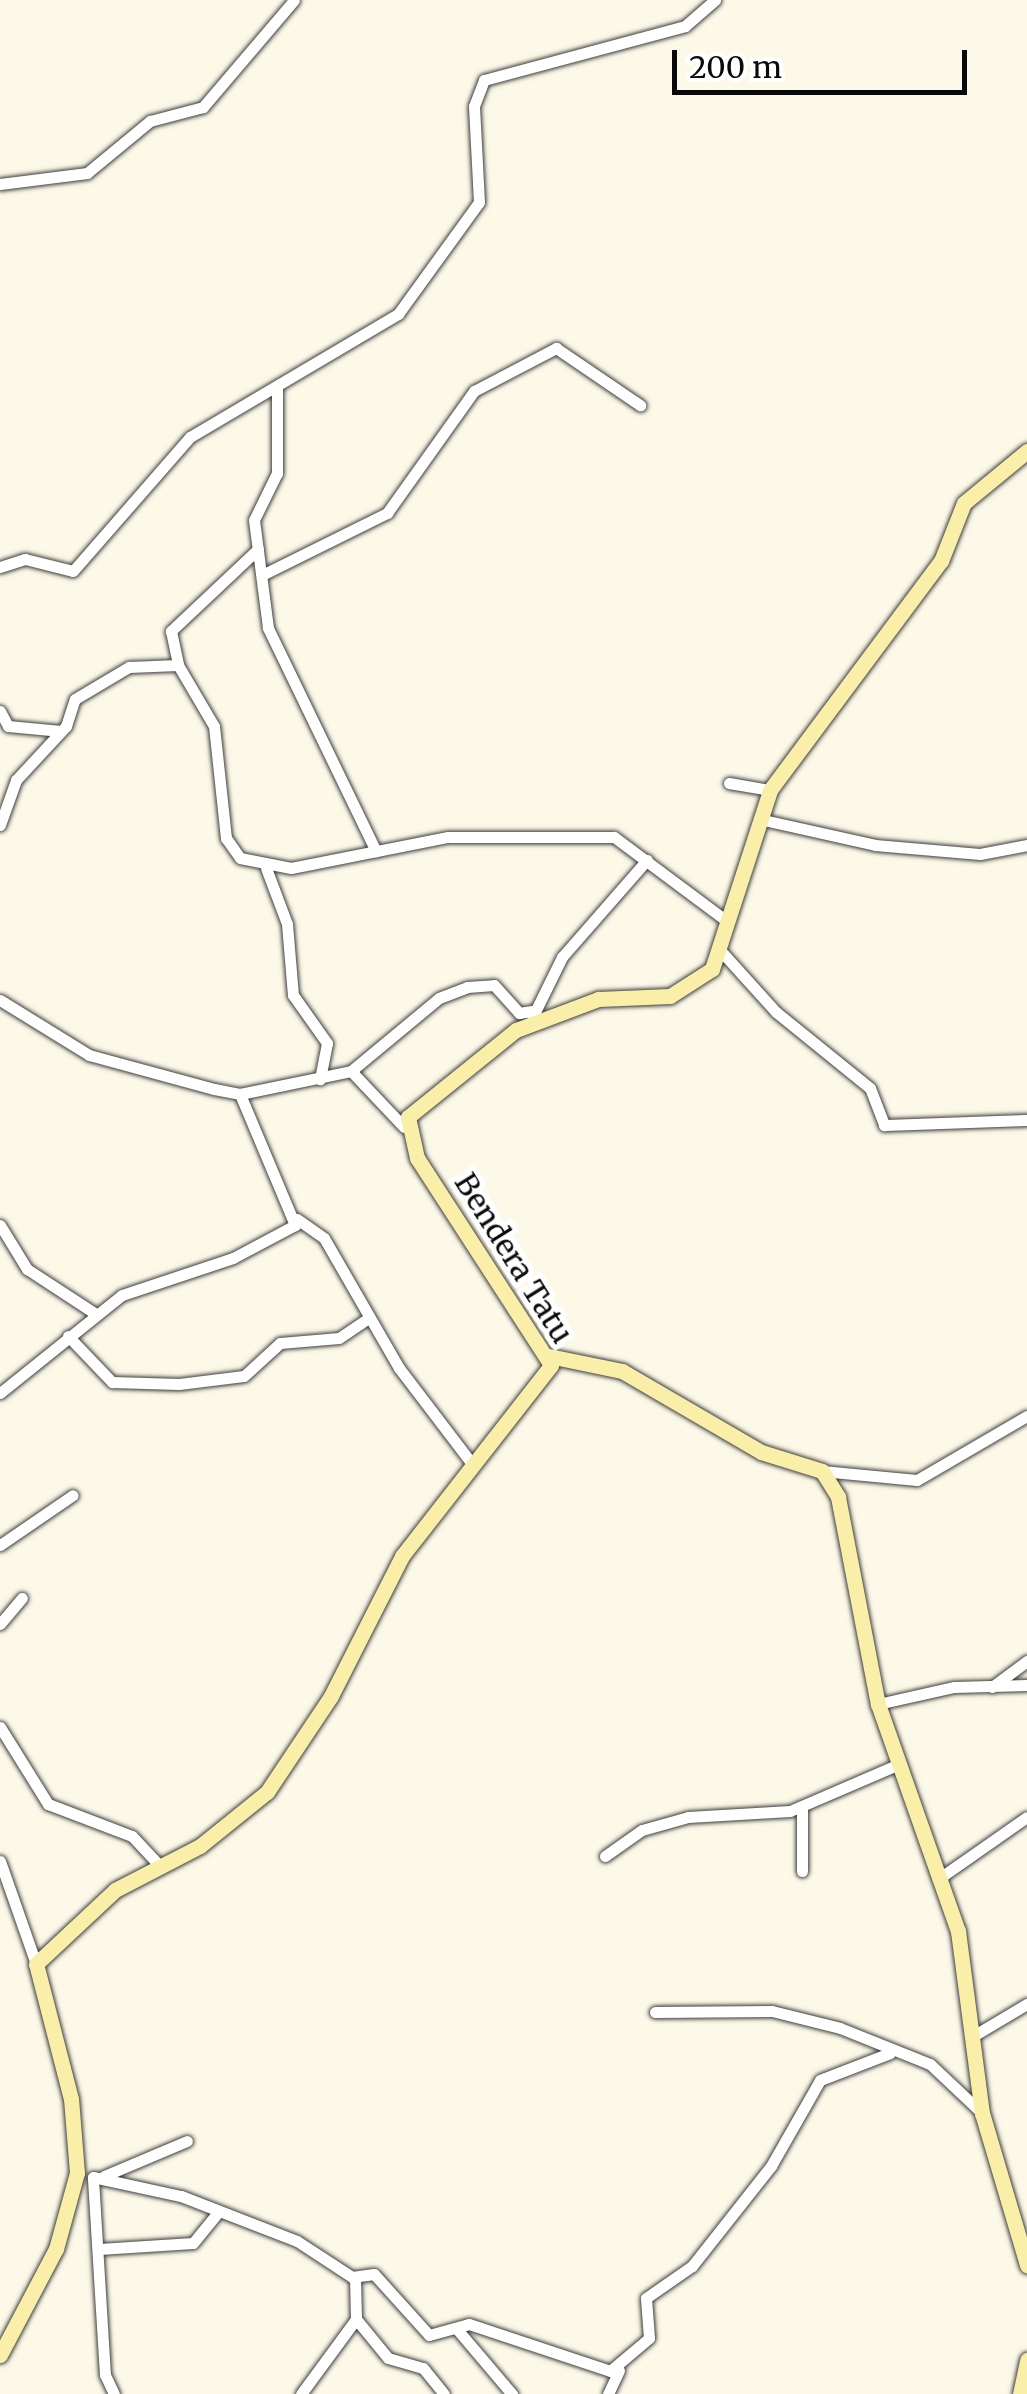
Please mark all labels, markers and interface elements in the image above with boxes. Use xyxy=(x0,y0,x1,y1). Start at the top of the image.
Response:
scale bar xyxy=(677,30,972,92)
text: 200 m xyxy=(689,48,782,86)
street label: Bendera Tatu xyxy=(447,1166,581,1350)

